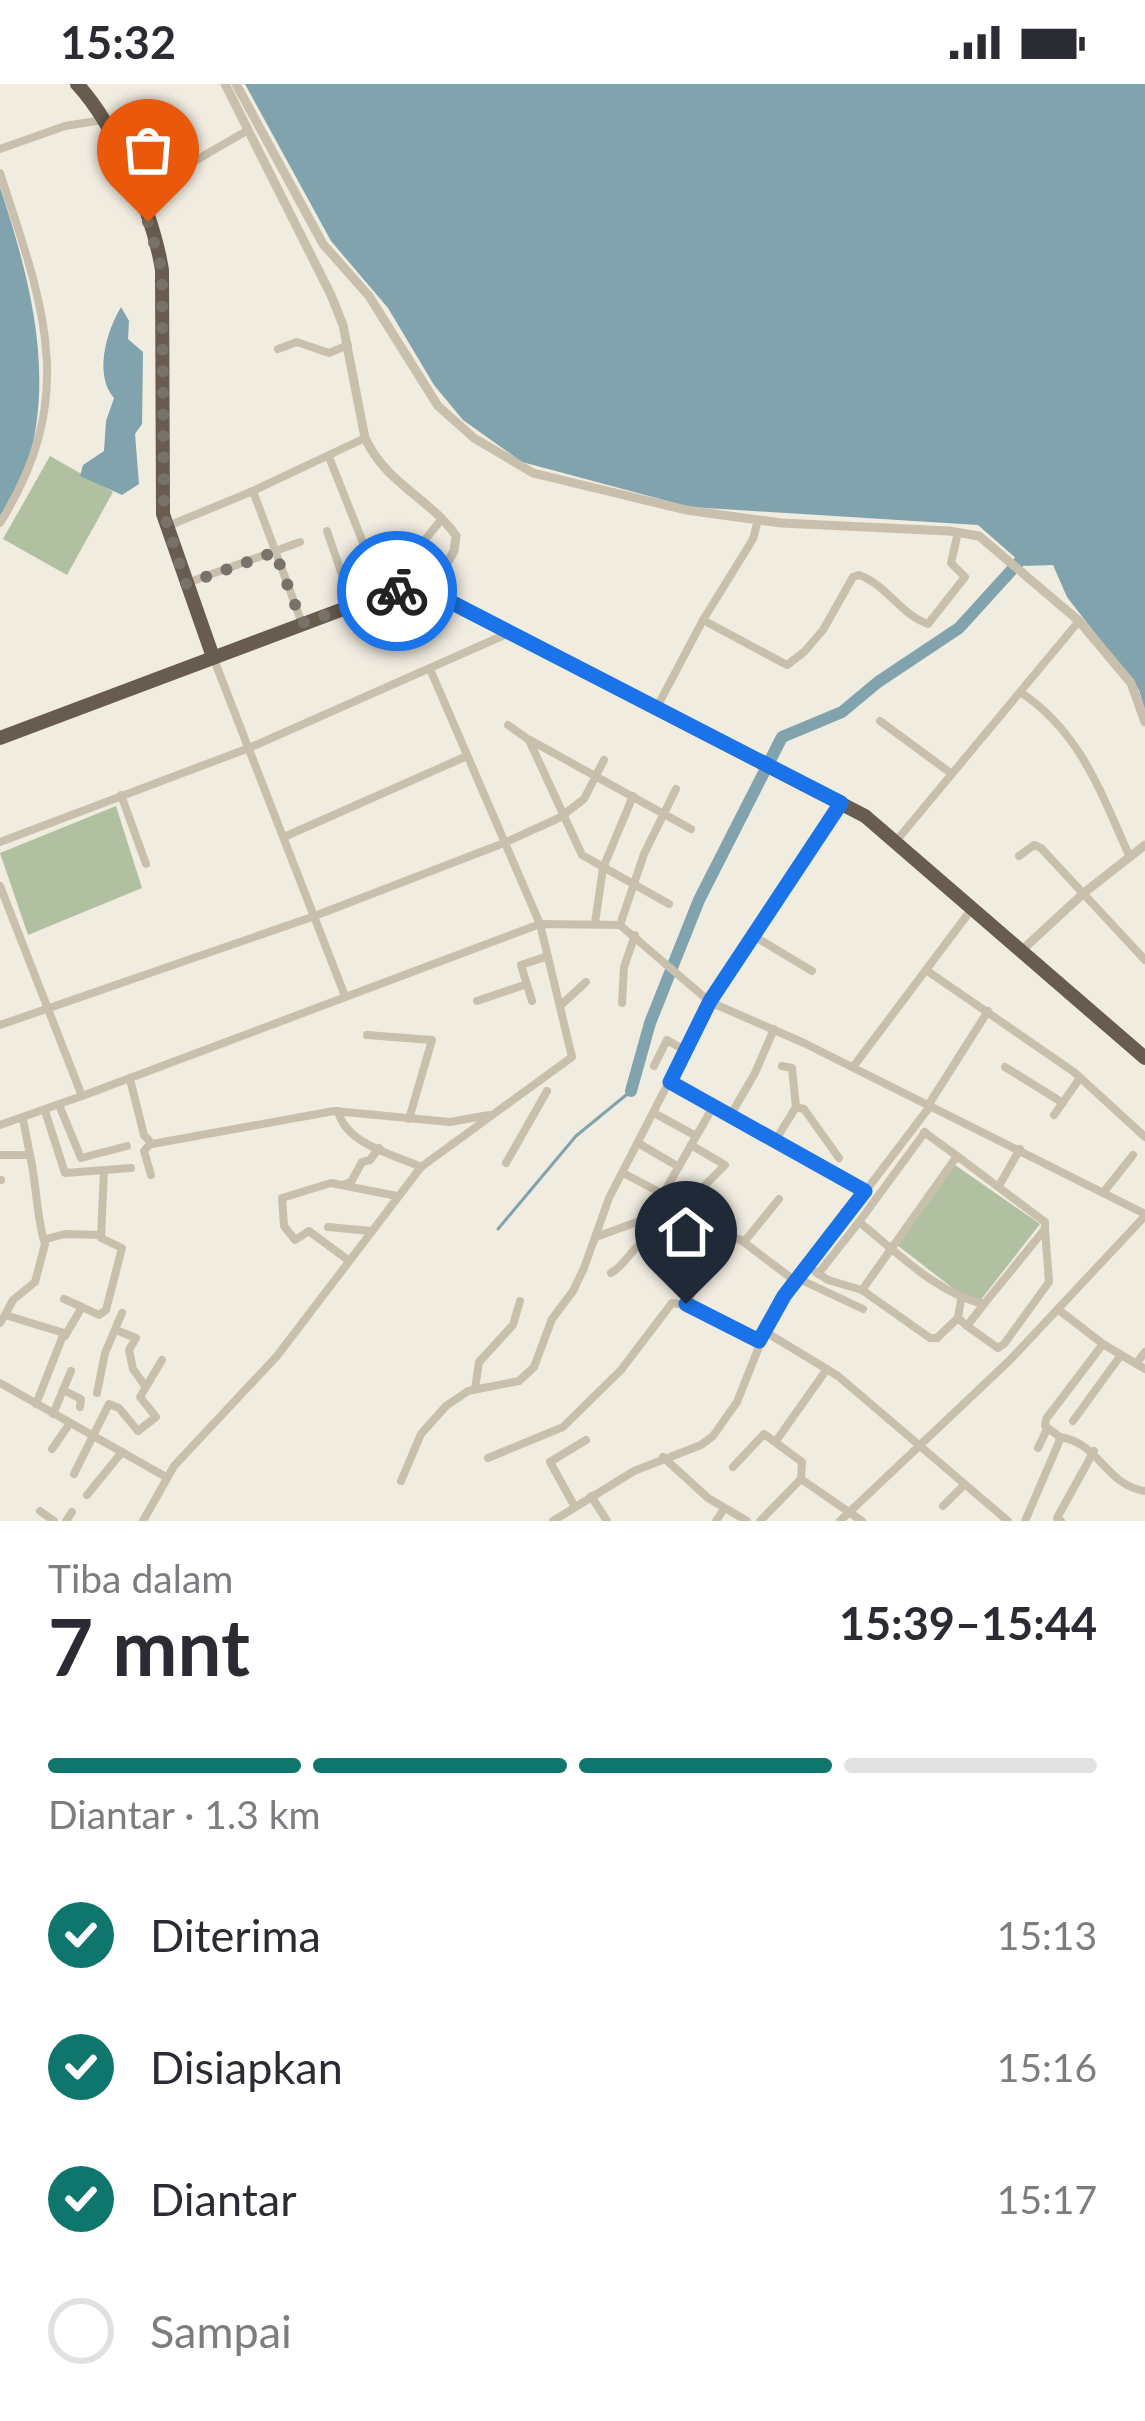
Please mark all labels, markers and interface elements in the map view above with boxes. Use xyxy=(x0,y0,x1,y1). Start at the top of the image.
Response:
text: 15:32 xyxy=(60,15,176,69)
pin xyxy=(97,99,199,222)
icon: bag xyxy=(115,117,181,183)
courier xyxy=(337,531,457,651)
icon: bike xyxy=(364,558,430,624)
pin xyxy=(635,1181,737,1304)
icon: home xyxy=(653,1199,719,1265)
text: Tiba dalam xyxy=(48,1555,233,1601)
text: 15:39–15:44 xyxy=(839,1596,1097,1650)
text: 7 mnt xyxy=(48,1599,250,1693)
text: Diantar · 1.3 km xyxy=(48,1791,321,1837)
icon: check xyxy=(48,1902,114,1968)
text: Diterima xyxy=(150,1908,321,1962)
text: 15:13 xyxy=(997,1912,1097,1958)
icon: check xyxy=(48,2034,114,2100)
text: Disiapkan xyxy=(150,2040,343,2094)
text: 15:16 xyxy=(997,2044,1097,2090)
icon: check xyxy=(48,2166,114,2232)
text: Diantar xyxy=(150,2172,297,2226)
text: 15:17 xyxy=(997,2176,1097,2222)
text: Sampai xyxy=(150,2304,292,2358)

